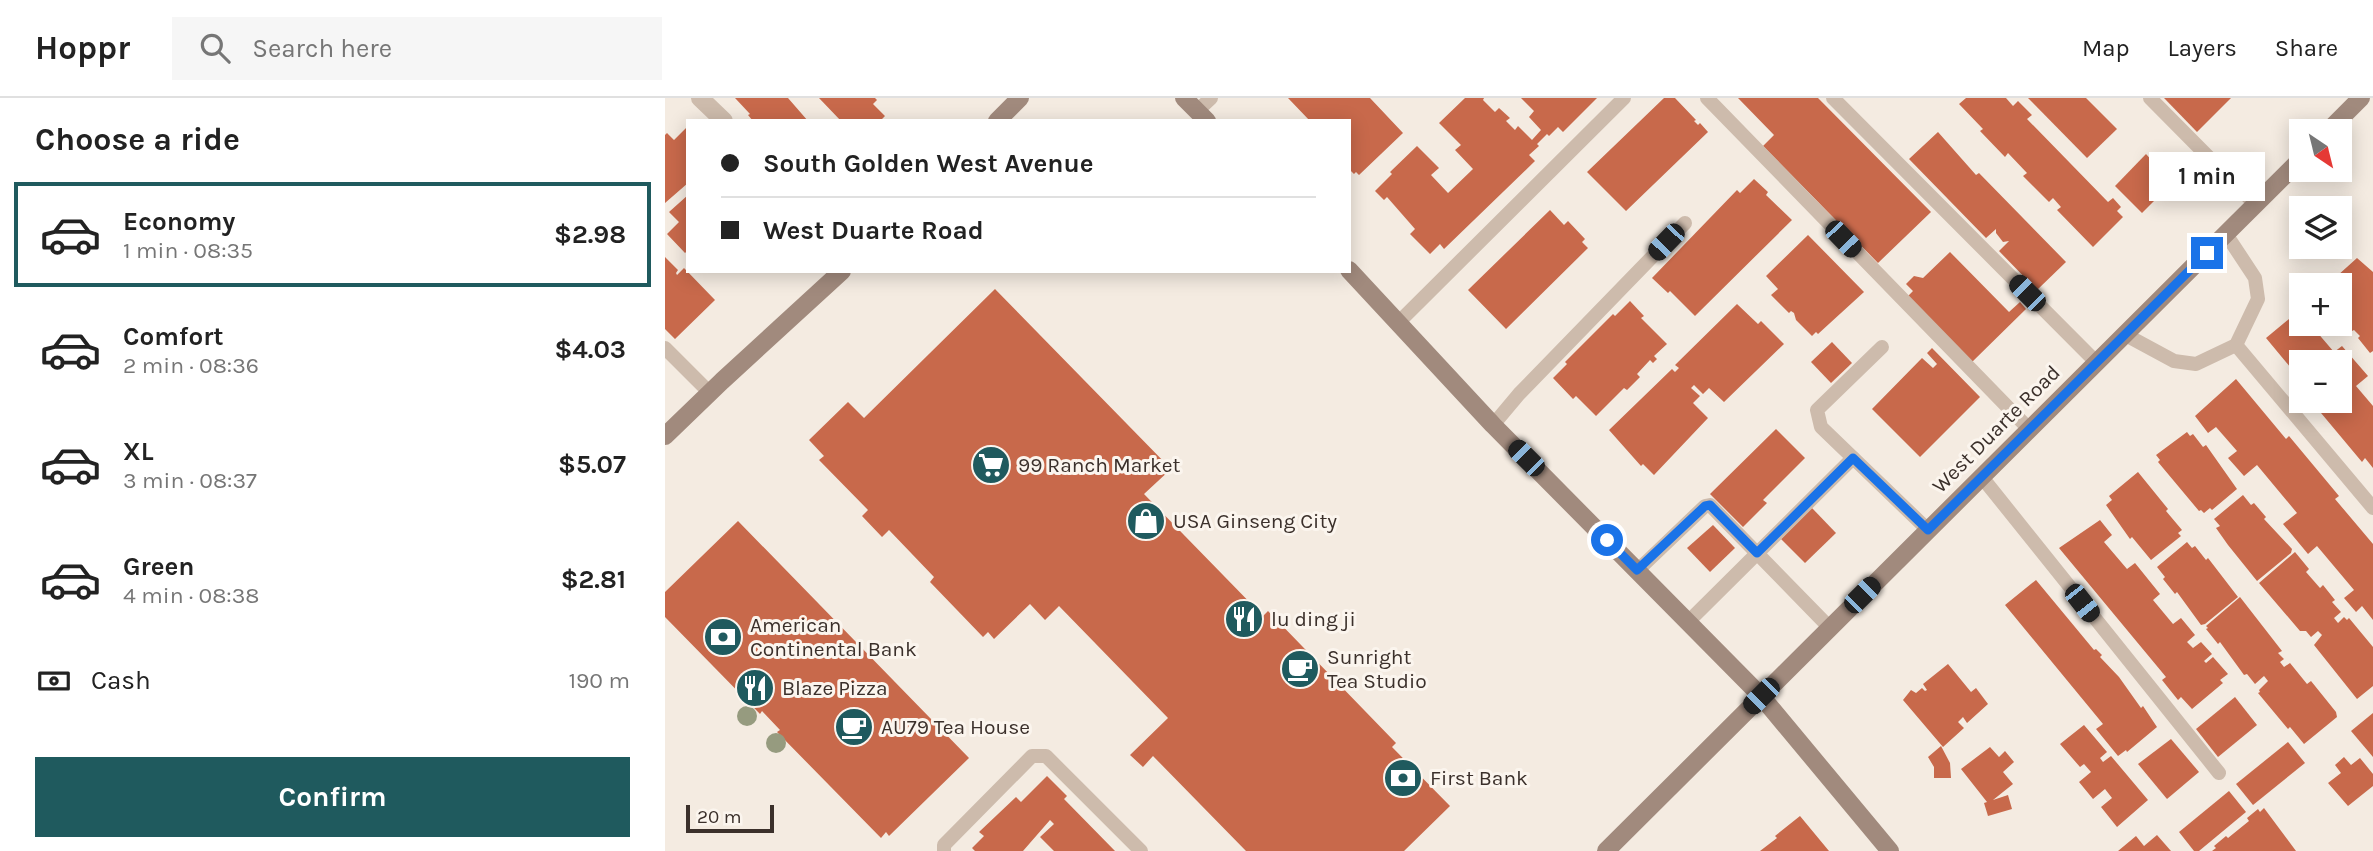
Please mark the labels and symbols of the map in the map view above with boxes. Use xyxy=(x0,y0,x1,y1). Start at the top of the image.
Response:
north arrow xyxy=(2289,119,2352,182)
callout: 1 min xyxy=(2149,152,2265,200)
car xyxy=(1821,217,1866,261)
car xyxy=(1644,220,1689,264)
route end xyxy=(2191,237,2223,269)
car xyxy=(2005,271,2050,315)
street label: West Duarte Road xyxy=(1927,360,2065,498)
car xyxy=(1504,436,1549,480)
supermarket icon: 99 Ranch Market xyxy=(970,444,1012,486)
place label: 99 Ranch Market xyxy=(1018,453,1180,477)
shop icon: USA Ginseng City xyxy=(1125,500,1167,542)
place label: USA Ginseng City xyxy=(1173,509,1337,533)
route start xyxy=(1591,524,1623,556)
car xyxy=(1840,573,1885,617)
car xyxy=(2061,580,2104,626)
restaurant icon: lu ding ji xyxy=(1223,598,1265,640)
place label: lu ding ji xyxy=(1271,607,1356,631)
place label: American Continental Bank xyxy=(750,613,917,661)
bank icon: American Continental Bank xyxy=(702,616,744,658)
place label: Sunright Tea Studio xyxy=(1327,645,1427,693)
cafe icon: Sunright Tea Studio xyxy=(1279,648,1321,690)
restaurant icon: Blaze Pizza xyxy=(734,667,776,709)
car xyxy=(1739,674,1784,718)
place label: Blaze Pizza xyxy=(782,676,888,700)
cafe icon: AU79 Tea House xyxy=(833,706,875,748)
place label: AU79 Tea House xyxy=(881,715,1030,739)
bank icon: First Bank xyxy=(1382,757,1424,799)
place label: First Bank xyxy=(1430,766,1528,790)
scale bar xyxy=(686,802,773,834)

